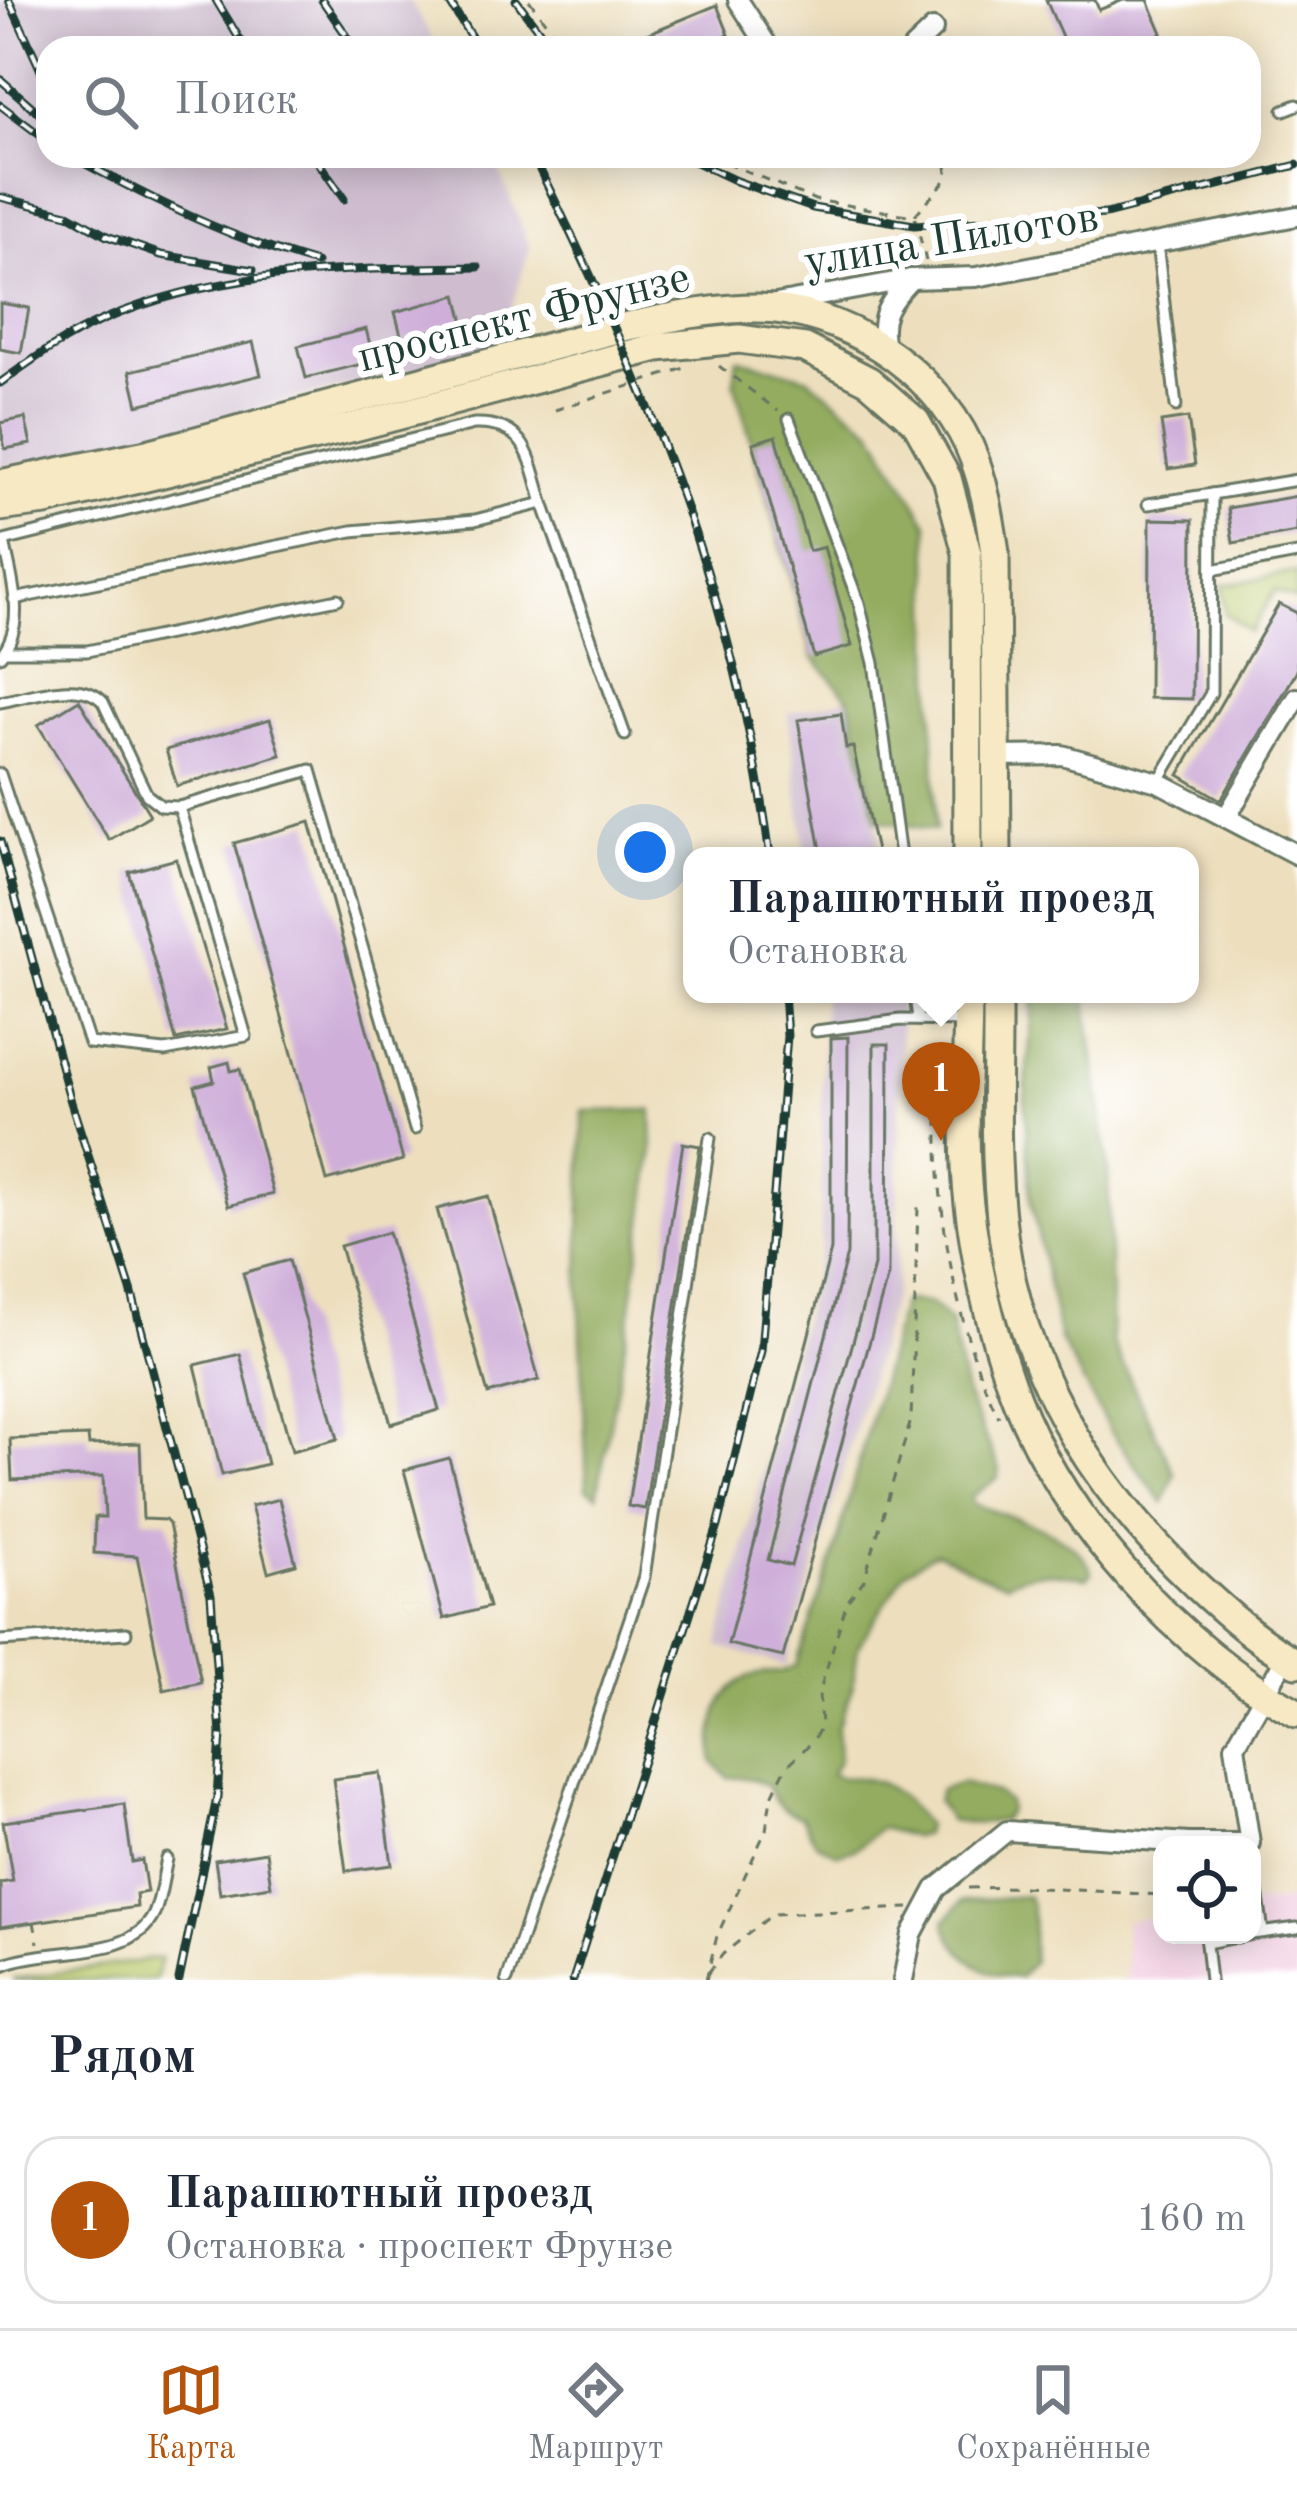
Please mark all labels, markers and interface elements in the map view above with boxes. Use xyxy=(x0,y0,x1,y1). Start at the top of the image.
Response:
search box xyxy=(36,36,1261,168)
icon: search xyxy=(78,69,144,135)
text: Поиск xyxy=(174,79,298,124)
street label: улица Пилотов xyxy=(801,196,1102,287)
street label: проспект Фрунзе xyxy=(353,256,695,382)
your location xyxy=(615,822,675,882)
popup xyxy=(683,847,1199,1003)
text: Парашютный проезд xyxy=(727,878,1155,923)
text: Остановка xyxy=(727,933,907,972)
pin: 1 xyxy=(902,1042,980,1141)
map controls xyxy=(1153,1836,1261,1944)
button: locate xyxy=(1153,1836,1261,1944)
text: Рядом xyxy=(48,2033,196,2084)
text: Парашютный проезд xyxy=(165,2173,593,2218)
text: 1 xyxy=(79,2200,101,2239)
text: 160 m xyxy=(1136,2200,1246,2239)
text: Остановка · проспект Фрунзе xyxy=(165,2228,673,2267)
tab: Карта xyxy=(146,2357,236,2470)
tab: Маршрут xyxy=(528,2357,664,2470)
tab: Сохранённые xyxy=(956,2357,1151,2470)

